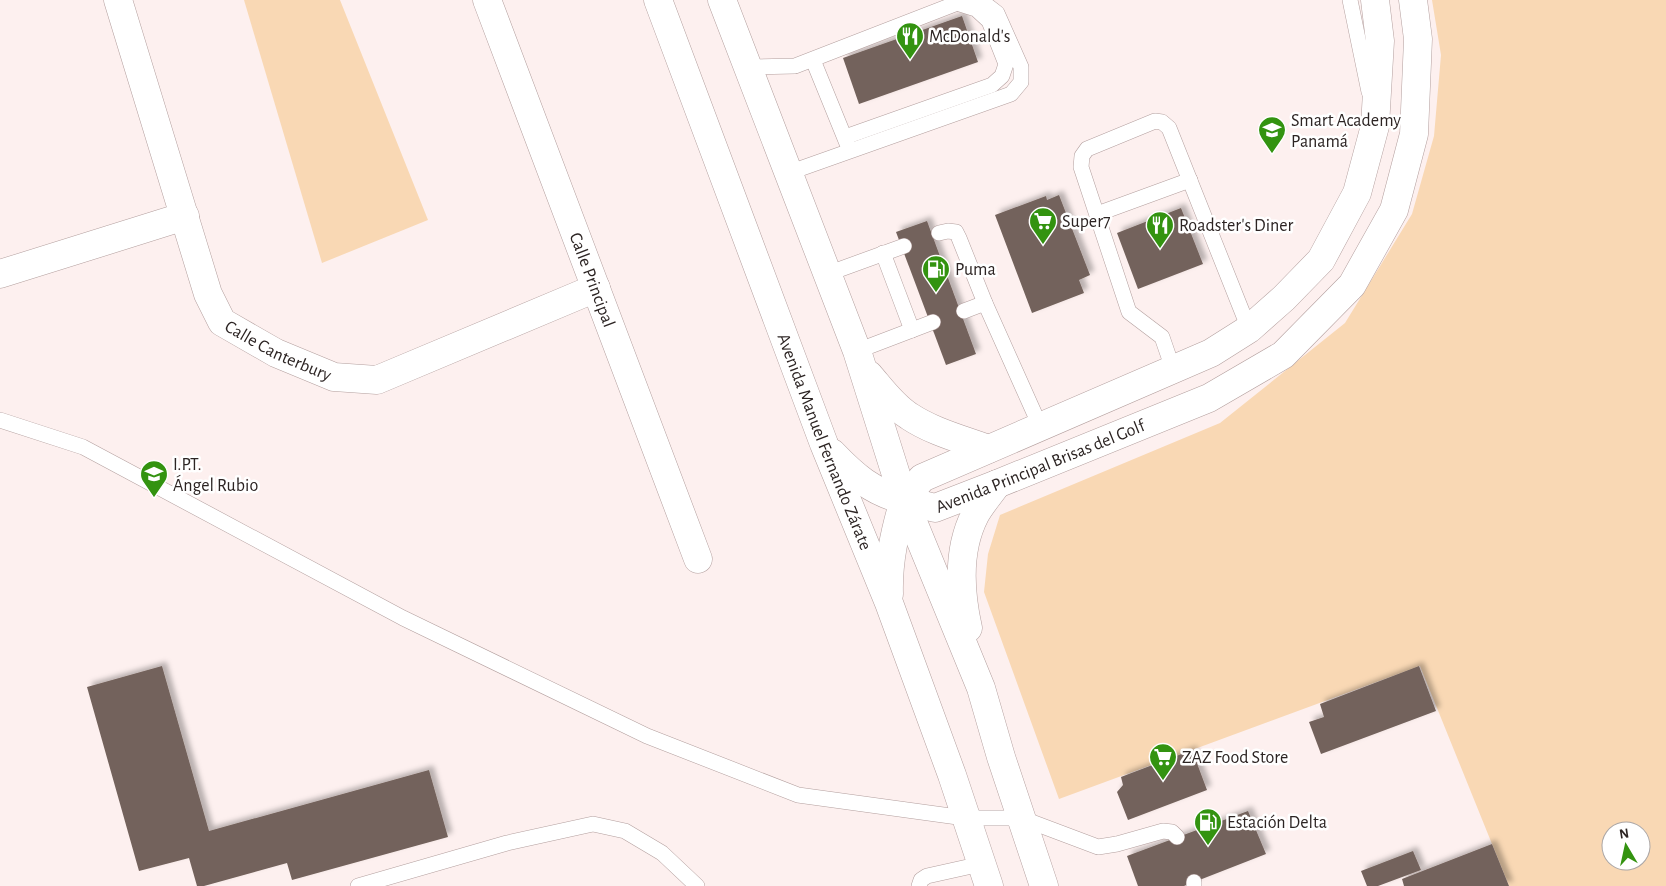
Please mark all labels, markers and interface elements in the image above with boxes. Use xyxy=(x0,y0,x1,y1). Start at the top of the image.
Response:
restaurant icon: McDonald's xyxy=(895,21,925,60)
place label: McDonald's xyxy=(929,28,1011,46)
place label: Smart Academy Panamá xyxy=(1291,112,1401,151)
school or university icon: Smart Academy Panamá xyxy=(1257,115,1287,154)
supermarket icon: Super7 xyxy=(1028,206,1058,245)
restaurant icon: Roadster's Diner xyxy=(1145,210,1175,249)
place label: Super7 xyxy=(1062,213,1110,231)
place label: Roadster's Diner xyxy=(1179,217,1294,235)
street label: Calle Principal xyxy=(566,230,618,330)
fuel station icon: Puma xyxy=(921,254,951,293)
place label: Puma xyxy=(955,261,996,279)
street label: Calle Canterbury xyxy=(221,318,334,385)
street label: Avenida Manuel Fernando Zárate xyxy=(773,331,874,553)
street label: Avenida Principal Brisas del Golf xyxy=(933,416,1149,517)
place label: I.P.T. Ángel Rubio xyxy=(173,456,258,495)
school or university icon: I.P.T. Ángel Rubio xyxy=(139,459,169,498)
supermarket icon: ZAZ Food Store xyxy=(1148,742,1178,781)
place label: ZAZ Food Store xyxy=(1182,749,1288,767)
fuel station icon: Estación Delta xyxy=(1193,807,1223,846)
place label: Estación Delta xyxy=(1227,814,1327,832)
north arrow xyxy=(1601,821,1651,871)
text: N xyxy=(1618,826,1630,842)

